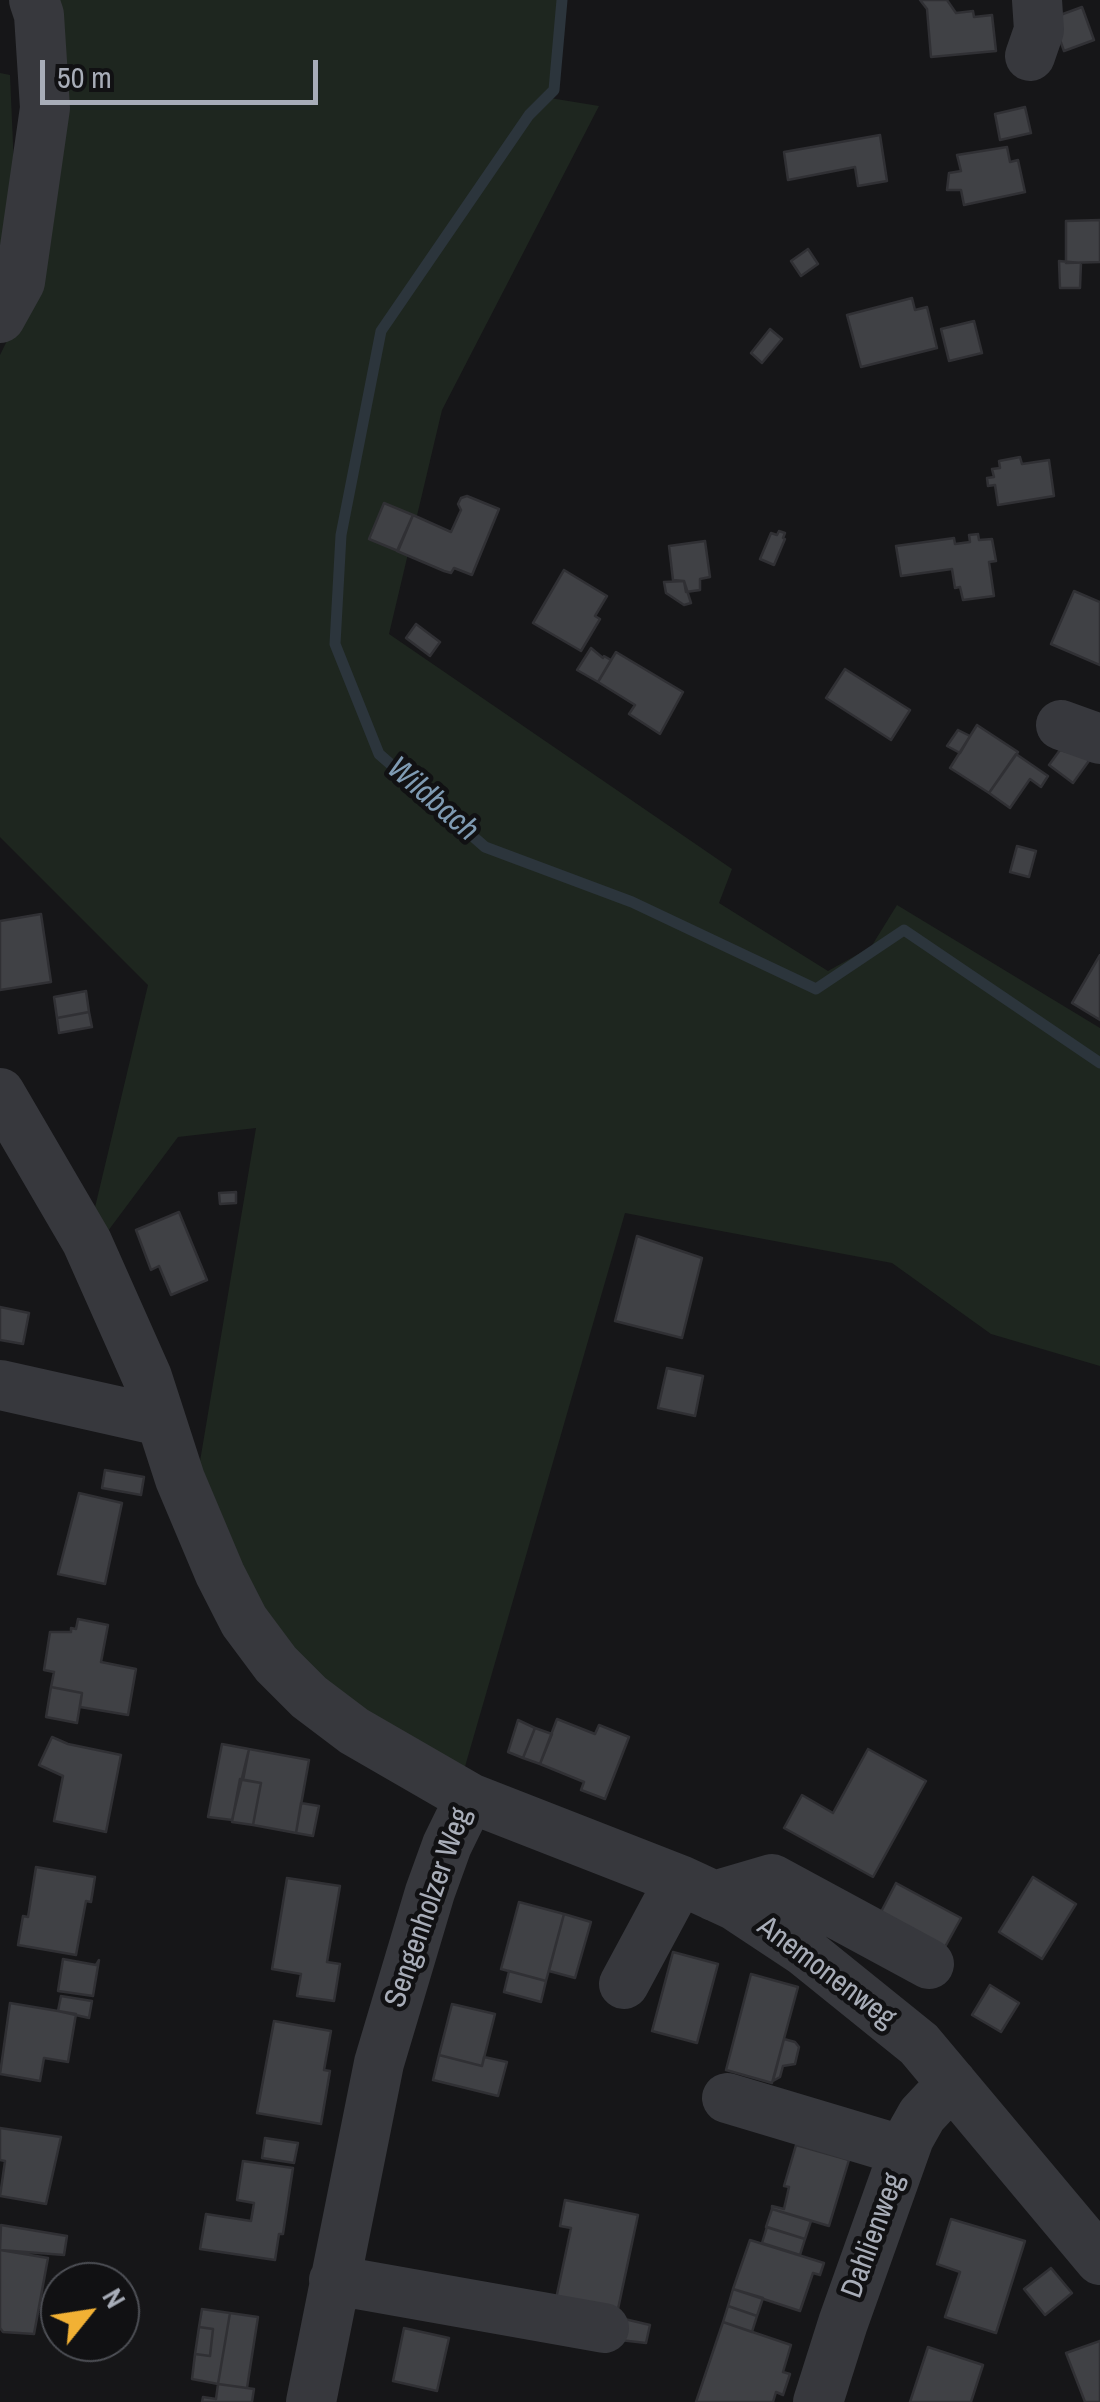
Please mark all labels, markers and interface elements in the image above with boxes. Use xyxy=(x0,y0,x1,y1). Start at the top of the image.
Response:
scale bar xyxy=(45,40,322,102)
text: 50 m xyxy=(57,57,112,97)
water label: Wildbach xyxy=(378,750,486,850)
street label: Sengenholzer Weg xyxy=(378,1803,480,2013)
street label: Anemonenweg xyxy=(750,1909,902,2037)
street label: Dahlienweg xyxy=(835,2169,913,2303)
north arrow xyxy=(40,2262,140,2362)
text: N xyxy=(94,2281,135,2315)

